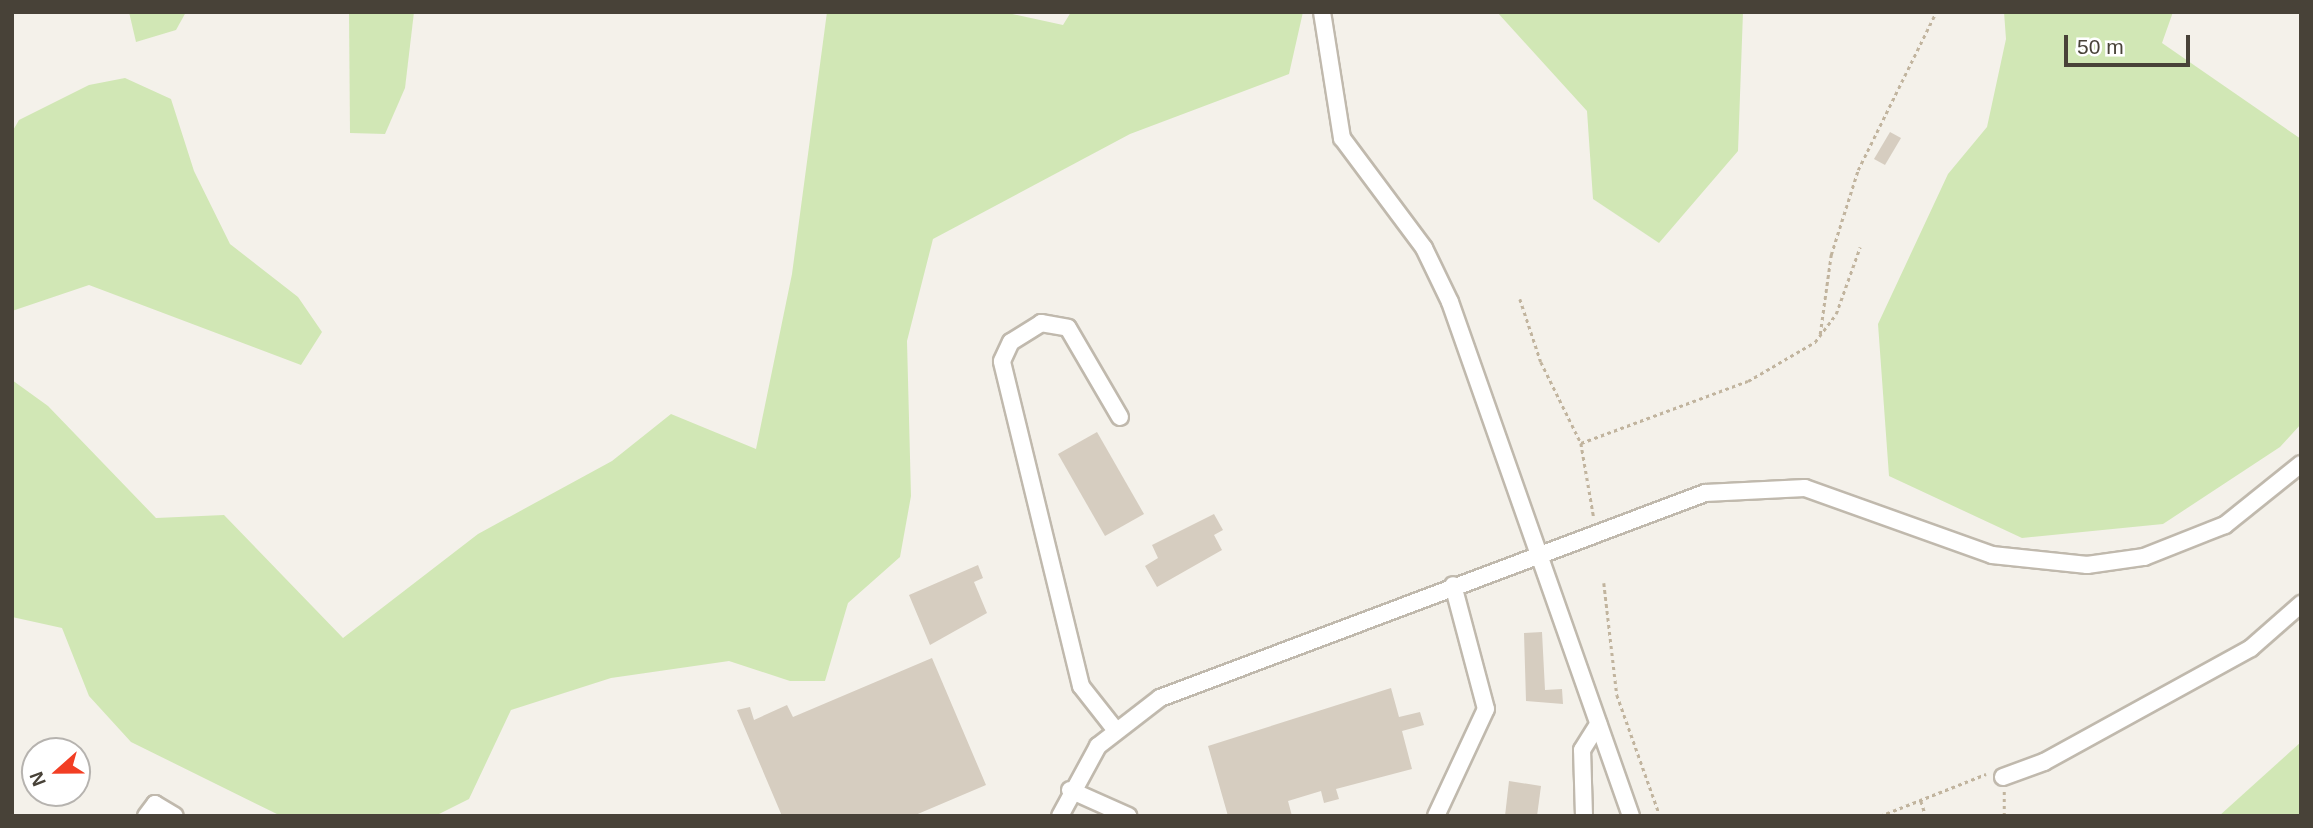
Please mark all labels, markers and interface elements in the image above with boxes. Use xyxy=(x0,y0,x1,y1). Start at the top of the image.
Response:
scale bar xyxy=(2068,21,2194,65)
text: 50 m xyxy=(2077,35,2124,58)
north arrow xyxy=(21,737,91,807)
text: N xyxy=(26,769,50,789)

